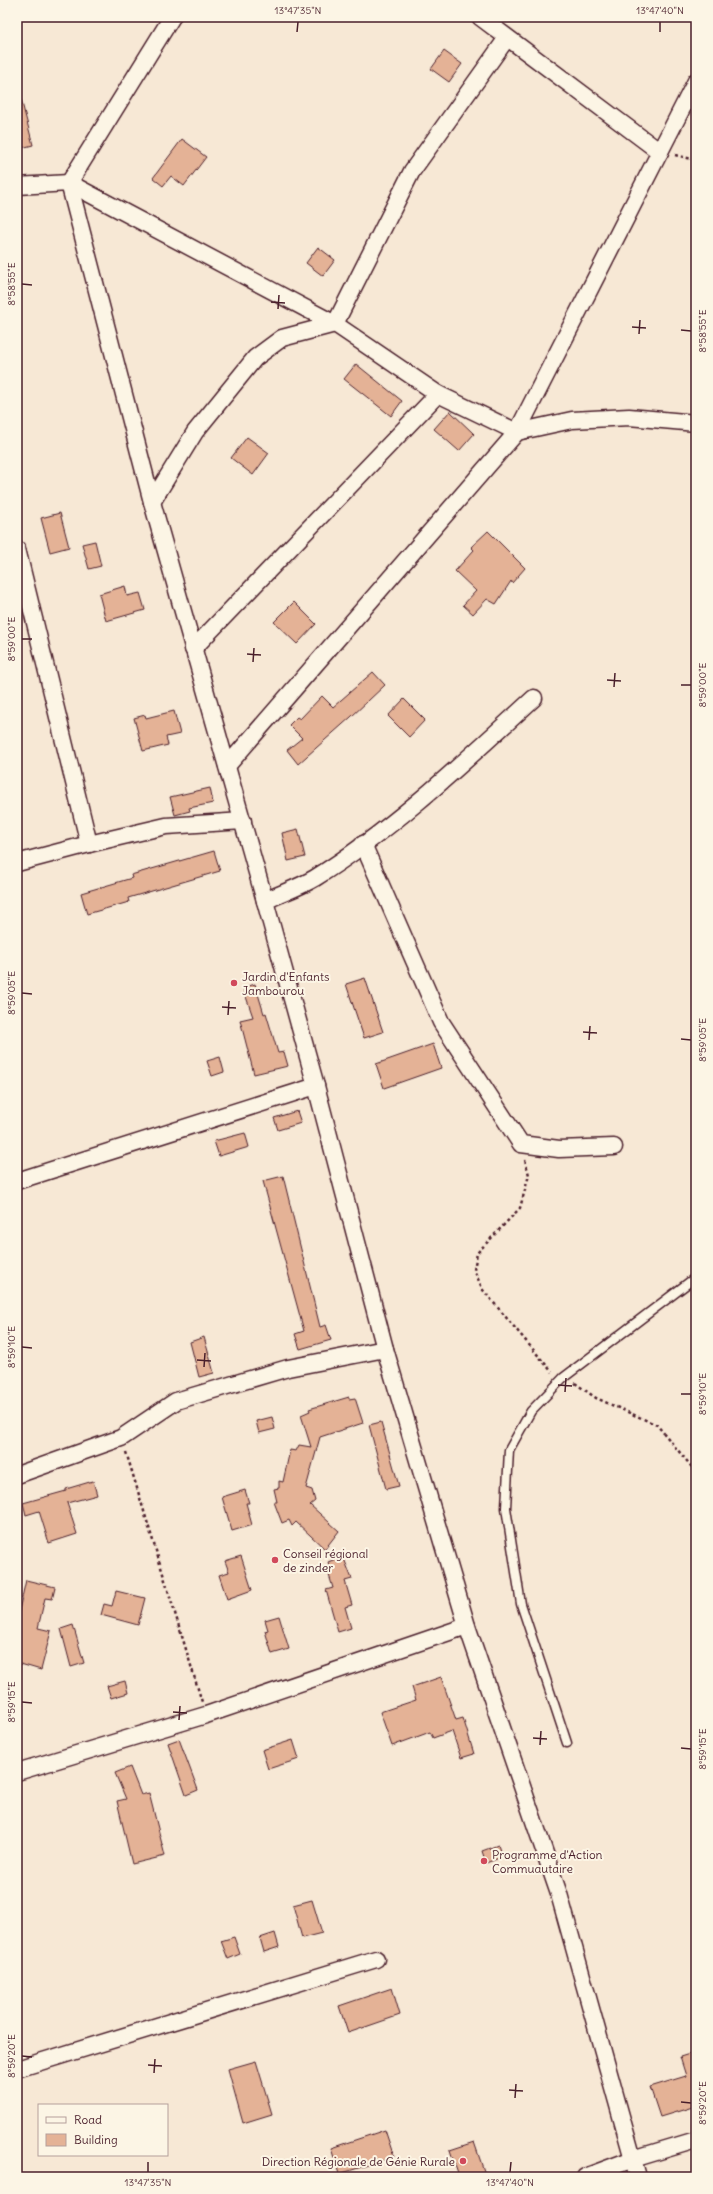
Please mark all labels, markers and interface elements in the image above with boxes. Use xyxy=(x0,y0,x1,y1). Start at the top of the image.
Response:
text: 13°47'35"N xyxy=(274,4,322,17)
text: 13°47'40"N xyxy=(636,4,684,17)
text: 8°58'55"E xyxy=(5,262,18,306)
text: 8°58'55"E xyxy=(696,309,709,353)
text: 8°59'00"E xyxy=(5,616,18,661)
text: 8°59'00"E xyxy=(696,662,709,707)
place label: Jardin d'Enfants Jambourou xyxy=(242,969,329,998)
text: 8°59'05"E xyxy=(5,971,18,1015)
marker: Jardin d'Enfants Jambourou xyxy=(229,978,239,988)
text: 8°59'05"E xyxy=(696,1018,709,1062)
text: 8°59'10"E xyxy=(5,1326,18,1368)
text: 8°59'10"E xyxy=(696,1373,709,1415)
place label: Conseil régional de zinder xyxy=(283,1546,368,1575)
marker: Conseil régional de zinder xyxy=(270,1555,280,1565)
text: 8°59'15"E xyxy=(5,1681,18,1723)
text: 8°59'15"E xyxy=(696,1728,709,1770)
place label: Programme d'Action Commuautaire xyxy=(492,1847,603,1876)
marker: Programme d'Action Commuautaire xyxy=(479,1856,489,1866)
text: 8°59'20"E xyxy=(5,2034,18,2078)
text: 8°59'20"E xyxy=(696,2081,709,2125)
legend xyxy=(38,2104,168,2156)
text: Road xyxy=(74,2112,102,2127)
text: Building xyxy=(74,2132,118,2147)
place label: Direction Régionale de Génie Rurale xyxy=(262,2154,455,2169)
marker: Direction Régionale de Génie Rurale xyxy=(458,2156,468,2166)
text: 13°47'35"N xyxy=(124,2176,172,2189)
text: 13°47'40"N xyxy=(486,2176,534,2189)

